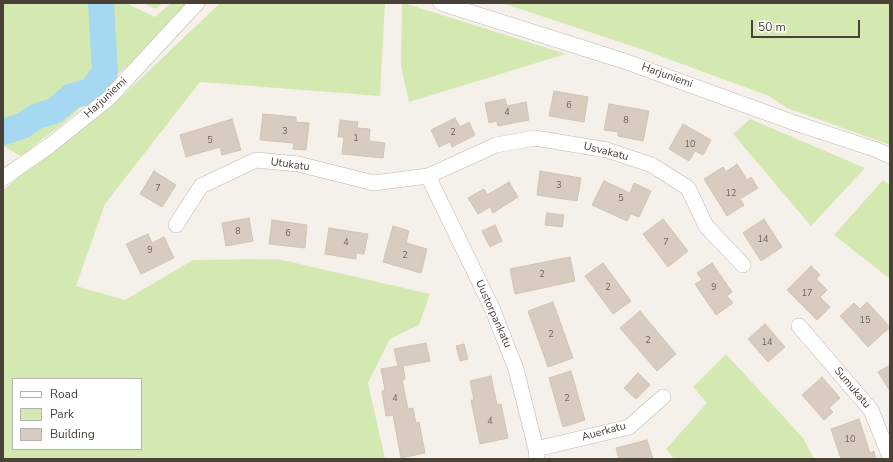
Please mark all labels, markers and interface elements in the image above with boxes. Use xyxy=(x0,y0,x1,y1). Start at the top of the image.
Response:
scale bar xyxy=(753,12,862,38)
text: 50 m xyxy=(758,19,786,35)
street label: Harjuniemi xyxy=(640,61,694,91)
street label: Harjuniemi xyxy=(82,75,130,121)
house number: 6 xyxy=(566,101,572,111)
house number: 4 xyxy=(504,108,510,118)
house number: 8 xyxy=(623,116,629,126)
house number: 3 xyxy=(282,127,288,137)
house number: 2 xyxy=(450,128,456,138)
house number: 1 xyxy=(353,134,359,144)
house number: 5 xyxy=(207,136,213,146)
street label: Usvakatu xyxy=(582,140,630,164)
house number: 10 xyxy=(685,140,695,150)
street label: Utukatu xyxy=(270,156,310,174)
house number: 3 xyxy=(556,181,562,191)
house number: 7 xyxy=(155,184,161,194)
house number: 12 xyxy=(726,189,736,199)
house number: 5 xyxy=(618,194,624,204)
house number: 8 xyxy=(235,227,241,237)
house number: 6 xyxy=(285,229,291,239)
house number: 14 xyxy=(758,235,768,245)
house number: 4 xyxy=(343,238,349,248)
house number: 7 xyxy=(663,238,669,248)
house number: 9 xyxy=(147,246,153,256)
house number: 2 xyxy=(402,251,408,261)
house number: 2 xyxy=(539,270,545,280)
street label: Uustorpankatu xyxy=(472,278,514,350)
house number: 2 xyxy=(605,283,611,293)
house number: 9 xyxy=(711,283,717,293)
house number: 17 xyxy=(802,289,812,299)
house number: 15 xyxy=(860,316,870,326)
house number: 2 xyxy=(548,330,554,340)
house number: 2 xyxy=(645,336,651,346)
house number: 14 xyxy=(762,338,772,348)
street label: Sumukatu xyxy=(831,365,873,411)
legend xyxy=(12,378,142,450)
text: Road xyxy=(50,386,78,402)
house number: 4 xyxy=(392,394,398,404)
house number: 2 xyxy=(564,394,570,404)
text: Park xyxy=(50,406,74,422)
house number: 4 xyxy=(487,417,493,427)
street label: Auerkatu xyxy=(580,420,628,444)
text: Building xyxy=(50,426,95,442)
house number: 10 xyxy=(845,435,855,445)

